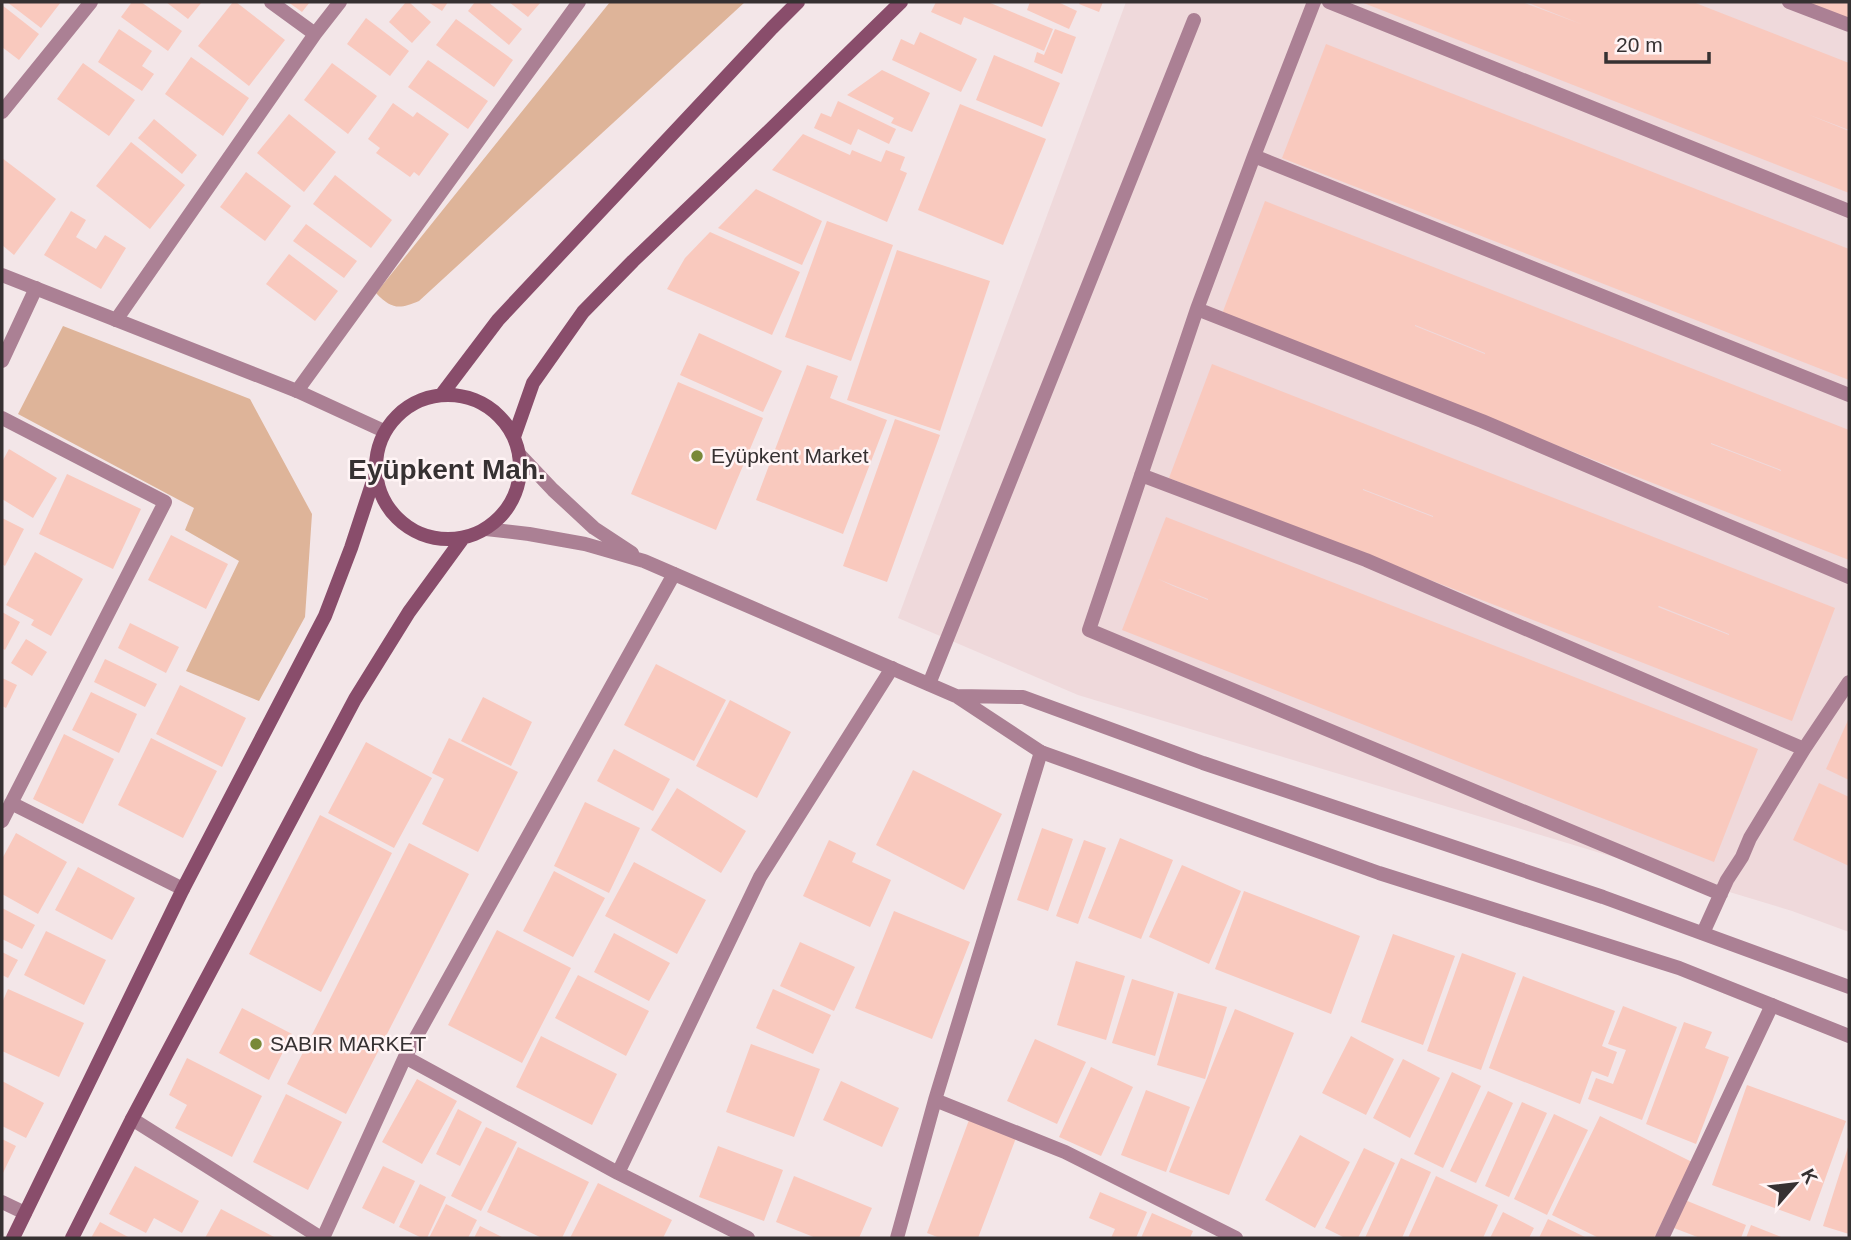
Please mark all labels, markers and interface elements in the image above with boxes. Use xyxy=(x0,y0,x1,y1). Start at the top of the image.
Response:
scale bar xyxy=(1606,21,1709,65)
text: 20 m xyxy=(1616,33,1663,56)
place label: Eyüpkent Market xyxy=(711,444,869,467)
marker: Eyüpkent Market xyxy=(689,448,705,464)
district label: Eyüpkent Mah. xyxy=(348,454,546,485)
place label: SABIR MARKET xyxy=(270,1032,427,1055)
marker: SABIR MARKET xyxy=(248,1036,264,1052)
north arrow xyxy=(1760,1149,1830,1219)
text: K xyxy=(1797,1165,1822,1187)

